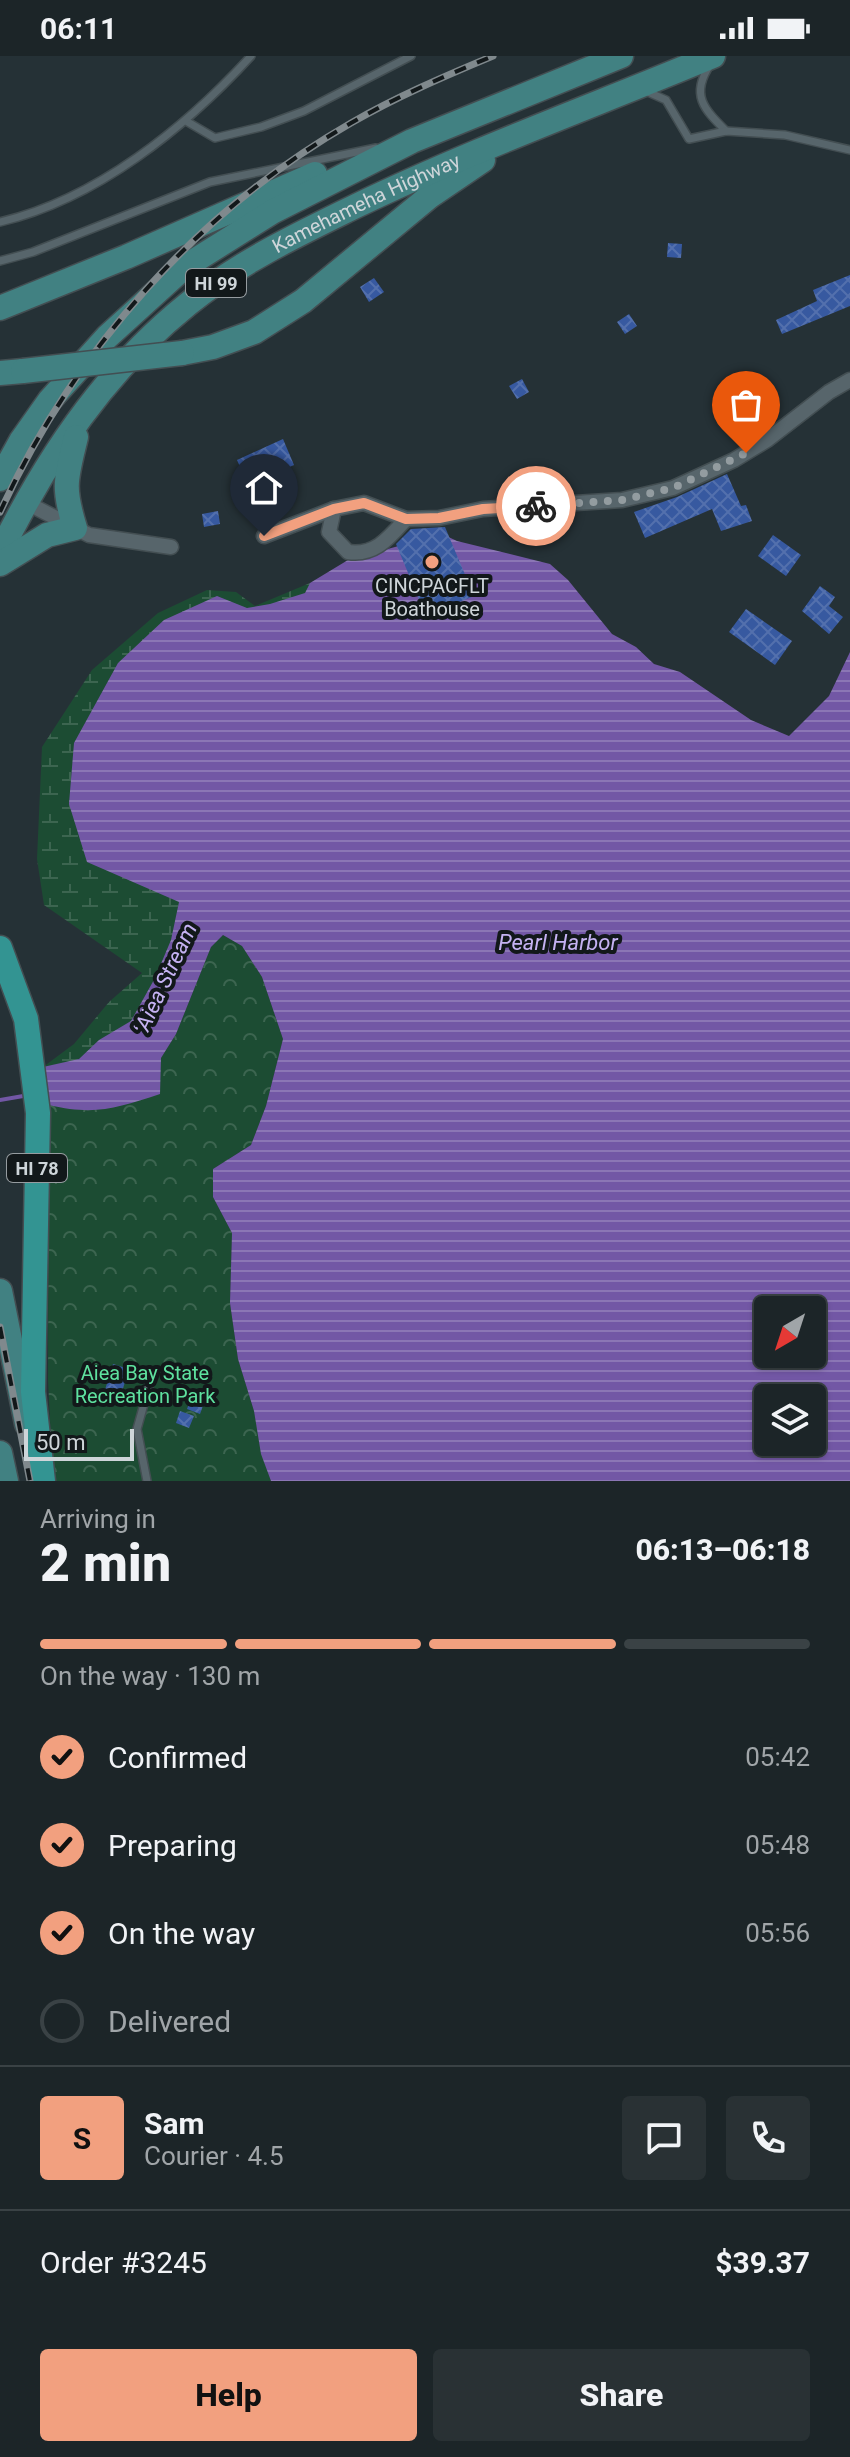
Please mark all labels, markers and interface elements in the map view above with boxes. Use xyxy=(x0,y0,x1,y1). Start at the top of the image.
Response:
text: 06:11 xyxy=(40,11,117,46)
street label: Kamehameha Highway xyxy=(268,148,464,258)
road number: HI 99 xyxy=(186,269,246,297)
pin xyxy=(712,371,780,453)
icon: bag xyxy=(724,383,768,427)
pin xyxy=(230,454,298,536)
icon: home xyxy=(242,466,286,510)
courier xyxy=(496,466,576,546)
icon: bike xyxy=(514,484,558,528)
marker: CINCPACFLT Boathouse xyxy=(423,553,441,571)
place label: CINCPACFLT Boathouse xyxy=(375,574,489,621)
water label: ʻAiea Stream xyxy=(128,919,202,1039)
water label: Pearl Harbor xyxy=(498,930,619,955)
road number: HI 78 xyxy=(7,1154,67,1182)
north arrow xyxy=(754,1296,826,1368)
map controls xyxy=(754,1296,826,1456)
park label: Aiea Bay State Recreation Park xyxy=(75,1361,216,1408)
button: layers xyxy=(754,1384,826,1456)
scale bar xyxy=(24,1425,134,1461)
text: 50 m xyxy=(36,1430,85,1455)
text: Arriving in xyxy=(40,1504,156,1534)
text: 06:13–06:18 xyxy=(635,1532,810,1567)
text: 2 min xyxy=(40,1533,171,1594)
text: On the way · 130 m xyxy=(40,1661,260,1691)
icon: check xyxy=(40,1735,84,1779)
text: Confirmed xyxy=(108,1740,247,1775)
text: 05:42 xyxy=(745,1742,810,1772)
icon: check xyxy=(40,1823,84,1867)
text: Preparing xyxy=(108,1828,237,1863)
text: 05:48 xyxy=(745,1830,810,1860)
icon: check xyxy=(40,1911,84,1955)
text: On the way xyxy=(108,1916,255,1951)
text: 05:56 xyxy=(745,1918,810,1948)
text: Delivered xyxy=(108,2004,231,2039)
button: chat xyxy=(622,2096,706,2180)
button: phone xyxy=(726,2096,810,2180)
text: Sam xyxy=(144,2106,205,2141)
text: S xyxy=(73,2121,91,2156)
text: Courier · 4.5 xyxy=(144,2141,284,2171)
text: Order #3245 xyxy=(40,2245,207,2280)
text: $39.37 xyxy=(715,2245,810,2280)
button: Help xyxy=(40,2349,417,2441)
button: Share xyxy=(433,2349,810,2441)

